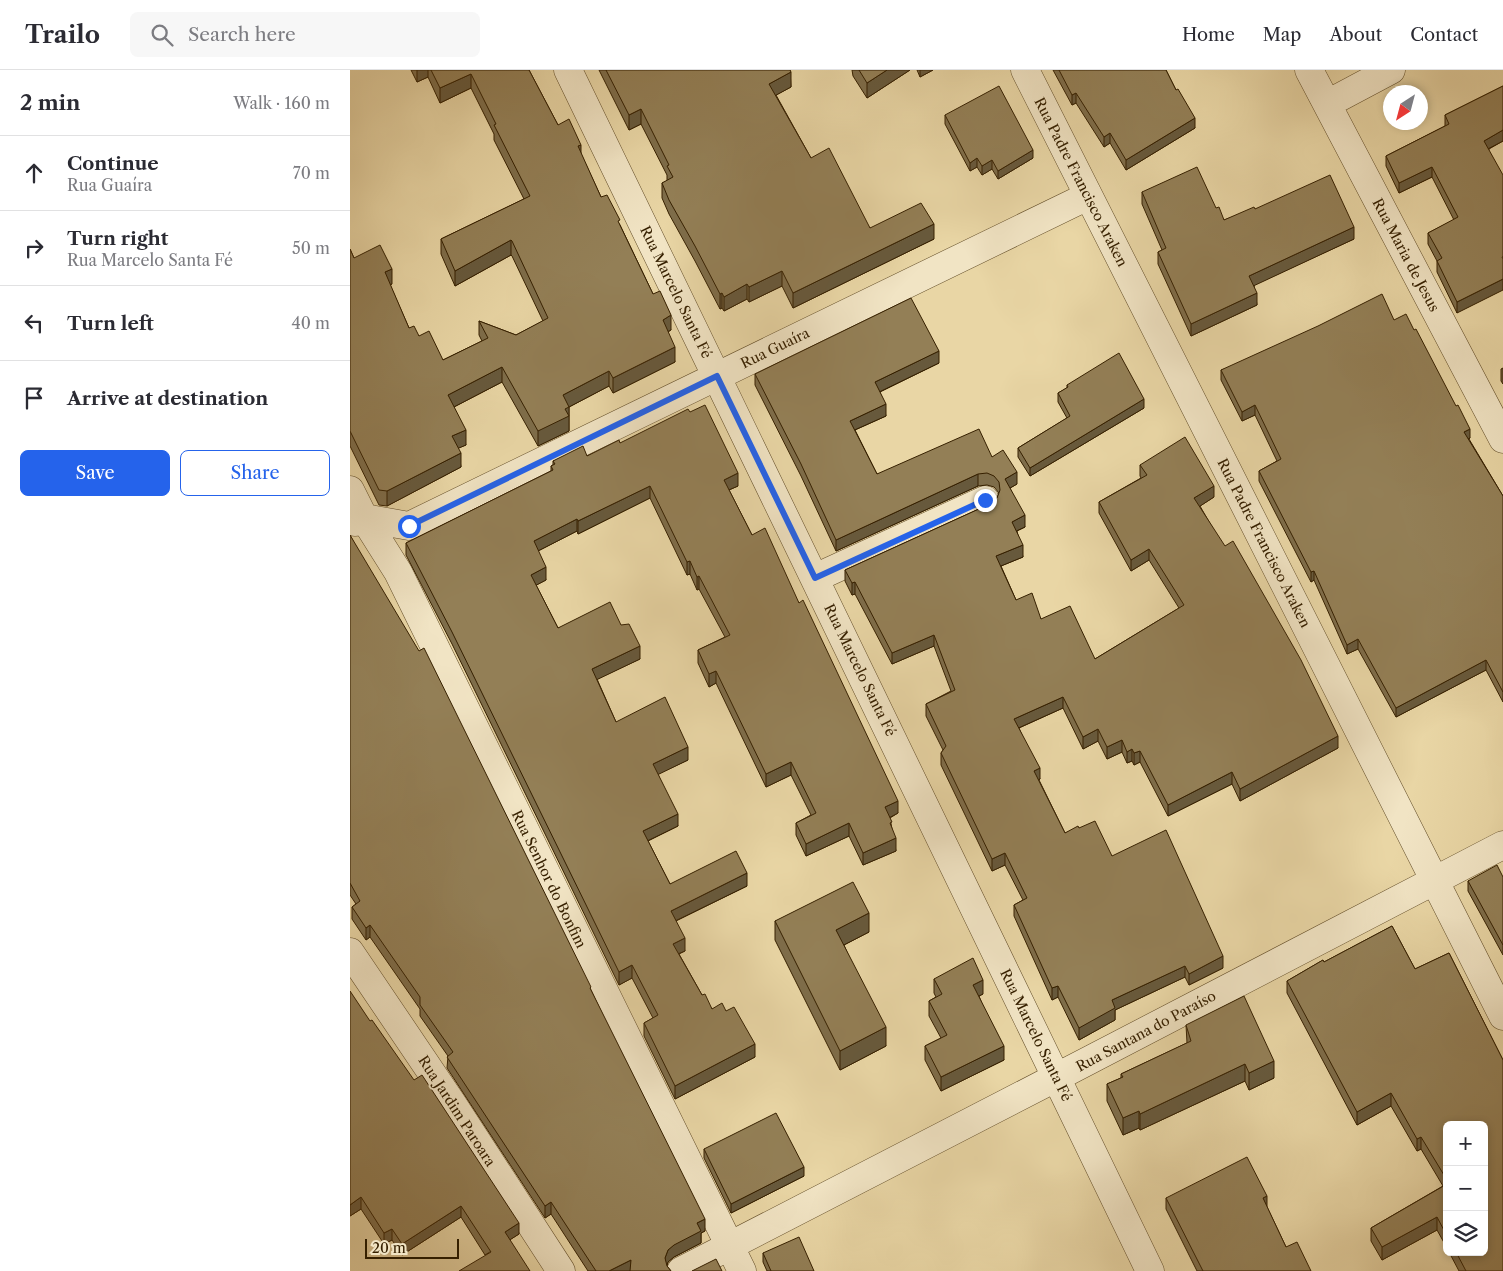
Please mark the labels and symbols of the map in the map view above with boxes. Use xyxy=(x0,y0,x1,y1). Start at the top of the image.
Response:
north arrow xyxy=(1383,85,1428,130)
street label: Rua Padre Francisco Araken xyxy=(1030,94,1132,270)
street label: Rua Maria de Jesus xyxy=(1369,195,1443,315)
street label: Rua Marcelo Santa Fé xyxy=(636,223,716,361)
street label: Rua Guaíra xyxy=(738,323,813,372)
street label: Rua Padre Francisco Araken xyxy=(1213,455,1315,631)
route end xyxy=(974,489,997,512)
route start xyxy=(398,515,421,538)
street label: Rua Marcelo Santa Fé xyxy=(820,601,900,739)
street label: Rua Senhor do Bonfim xyxy=(508,807,590,951)
street label: Rua Marcelo Santa Fé xyxy=(996,966,1076,1104)
street label: Rua Santana do Paraíso xyxy=(1073,986,1219,1076)
street label: Rua Jardim Paroara xyxy=(414,1052,500,1170)
scale bar xyxy=(365,1236,459,1259)

